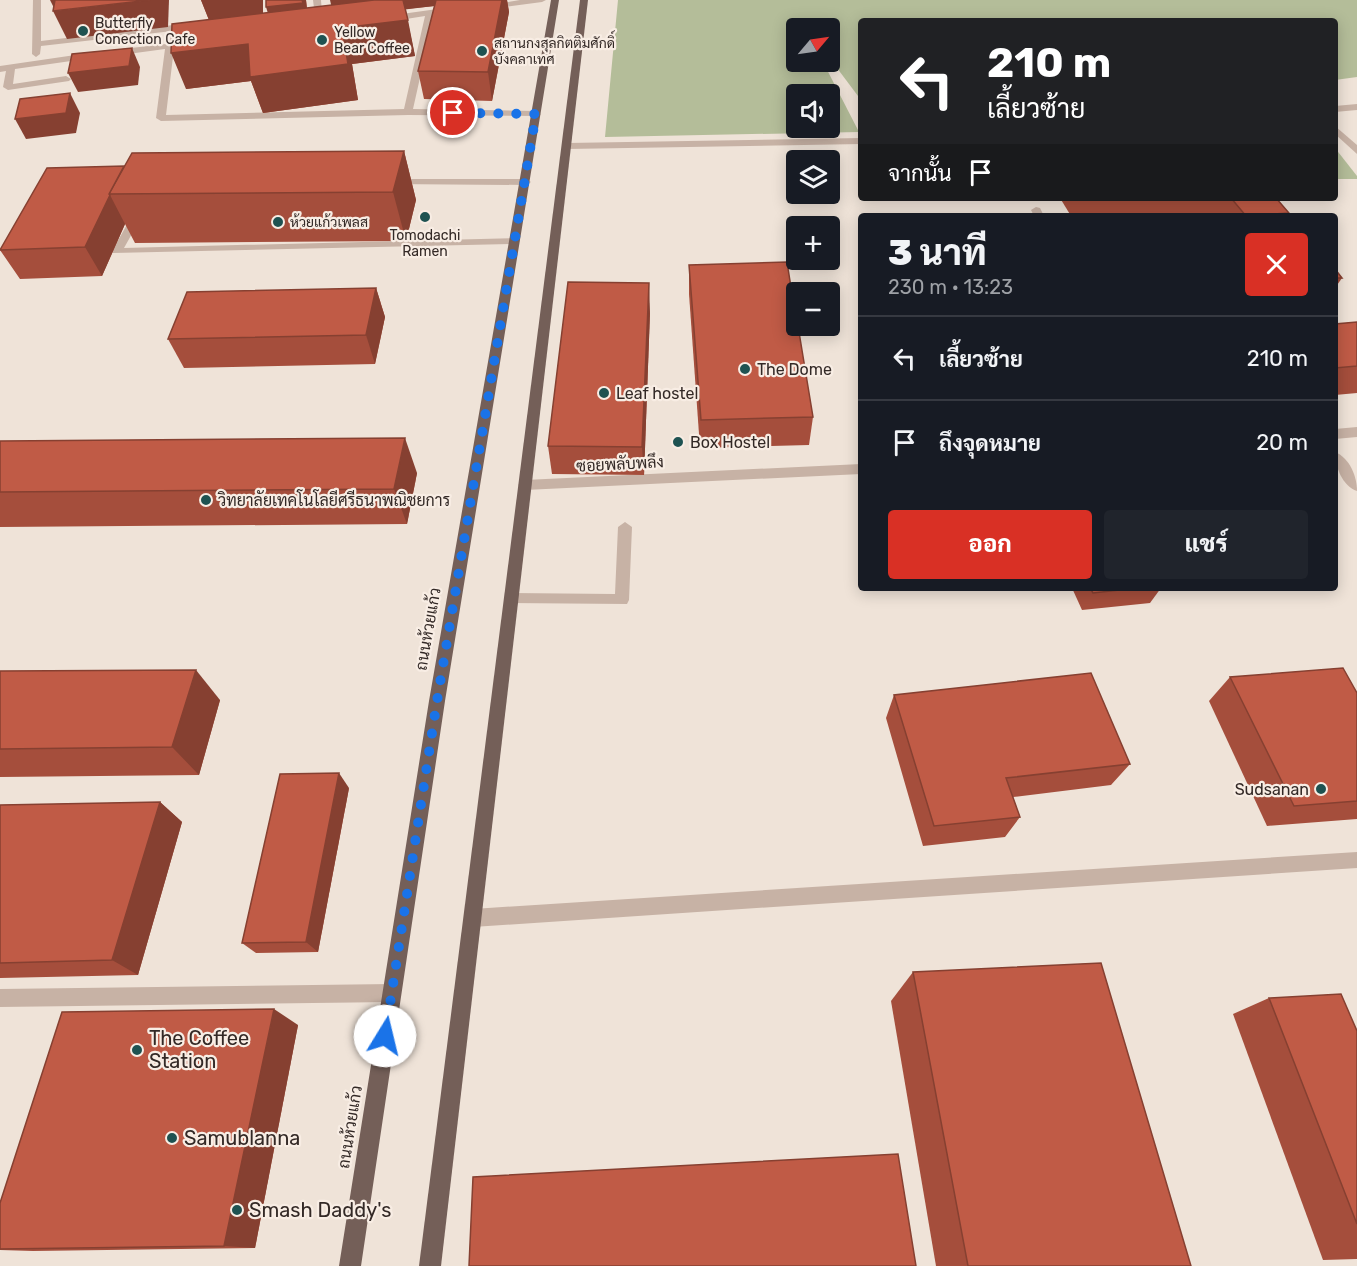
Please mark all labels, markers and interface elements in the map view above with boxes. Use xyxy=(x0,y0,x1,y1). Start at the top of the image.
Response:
place label: Butterfly Conection Cafe xyxy=(95,15,195,48)
north arrow xyxy=(786,18,840,72)
map controls xyxy=(786,18,840,336)
marker: Butterfly Conection Cafe xyxy=(76,24,90,38)
place label: Yellow Bear Coffee xyxy=(334,24,410,57)
place label: สถานกงสุลกิตติมศักดิ์ บังคลาเทศ xyxy=(494,30,615,68)
marker: Yellow Bear Coffee xyxy=(315,33,329,47)
text: 210 m xyxy=(987,38,1111,88)
icon: left xyxy=(888,42,966,120)
marker: สถานกงสุลกิตติมศักดิ์ บังคลาเทศ xyxy=(475,44,489,58)
button: sound xyxy=(786,84,840,138)
pin xyxy=(427,87,478,138)
text: เลี้ยวซ้าย xyxy=(987,93,1085,125)
icon: arrive xyxy=(436,96,469,129)
button: layers xyxy=(786,150,840,204)
icon: arrive xyxy=(964,156,997,189)
text: จากนั้น xyxy=(888,160,952,187)
marker: Tomodachi Ramen xyxy=(418,210,432,224)
place label: ห้วยแก้วเพลส xyxy=(290,213,368,231)
marker: ห้วยแก้วเพลส xyxy=(271,215,285,229)
button: + xyxy=(786,216,840,270)
place label: Tomodachi Ramen xyxy=(390,227,460,260)
text: 3 นาที xyxy=(888,231,987,274)
button: close xyxy=(1245,233,1308,296)
text: 230 m · 13:23 xyxy=(888,275,1013,299)
button: − xyxy=(786,282,840,336)
icon: left xyxy=(888,342,921,375)
text: 210 m xyxy=(1247,345,1308,372)
text: เลี้ยวซ้าย xyxy=(939,346,1023,373)
place label: The Dome xyxy=(757,360,832,379)
marker: The Dome xyxy=(738,362,752,376)
place label: Leaf hostel xyxy=(616,384,698,403)
marker: Leaf hostel xyxy=(597,386,611,400)
icon: arrive xyxy=(888,426,921,459)
text: 20 m xyxy=(1256,429,1308,456)
text: ถึงจุดหมาย xyxy=(939,430,1041,457)
place label: Box Hostel xyxy=(690,433,770,452)
marker: Box Hostel xyxy=(671,435,685,449)
street label: ซอยพลับพลึง xyxy=(576,451,664,476)
place label: วิทยาลัยเทคโนโลยีศรีธนาพณิชยการ xyxy=(217,489,451,510)
marker: วิทยาลัยเทคโนโลยีศรีธนาพณิชยการ xyxy=(199,493,213,507)
button: ออก xyxy=(888,510,1092,579)
button: แชร์ xyxy=(1104,510,1308,579)
street label: ถนนห้วยแก้ว xyxy=(410,586,445,672)
place label: Sudsanan xyxy=(1235,780,1309,799)
marker: Sudsanan xyxy=(1314,782,1328,796)
position arrow xyxy=(353,1004,417,1068)
place label: The Coffee Station xyxy=(149,1026,249,1073)
marker: The Coffee Station xyxy=(130,1043,144,1057)
street label: ถนนห้วยแก้ว xyxy=(333,1084,366,1170)
place label: Samublanna xyxy=(184,1126,300,1150)
marker: Samublanna xyxy=(165,1131,179,1145)
place label: Smash Daddy's xyxy=(249,1198,391,1222)
marker: Smash Daddy's xyxy=(230,1203,244,1217)

